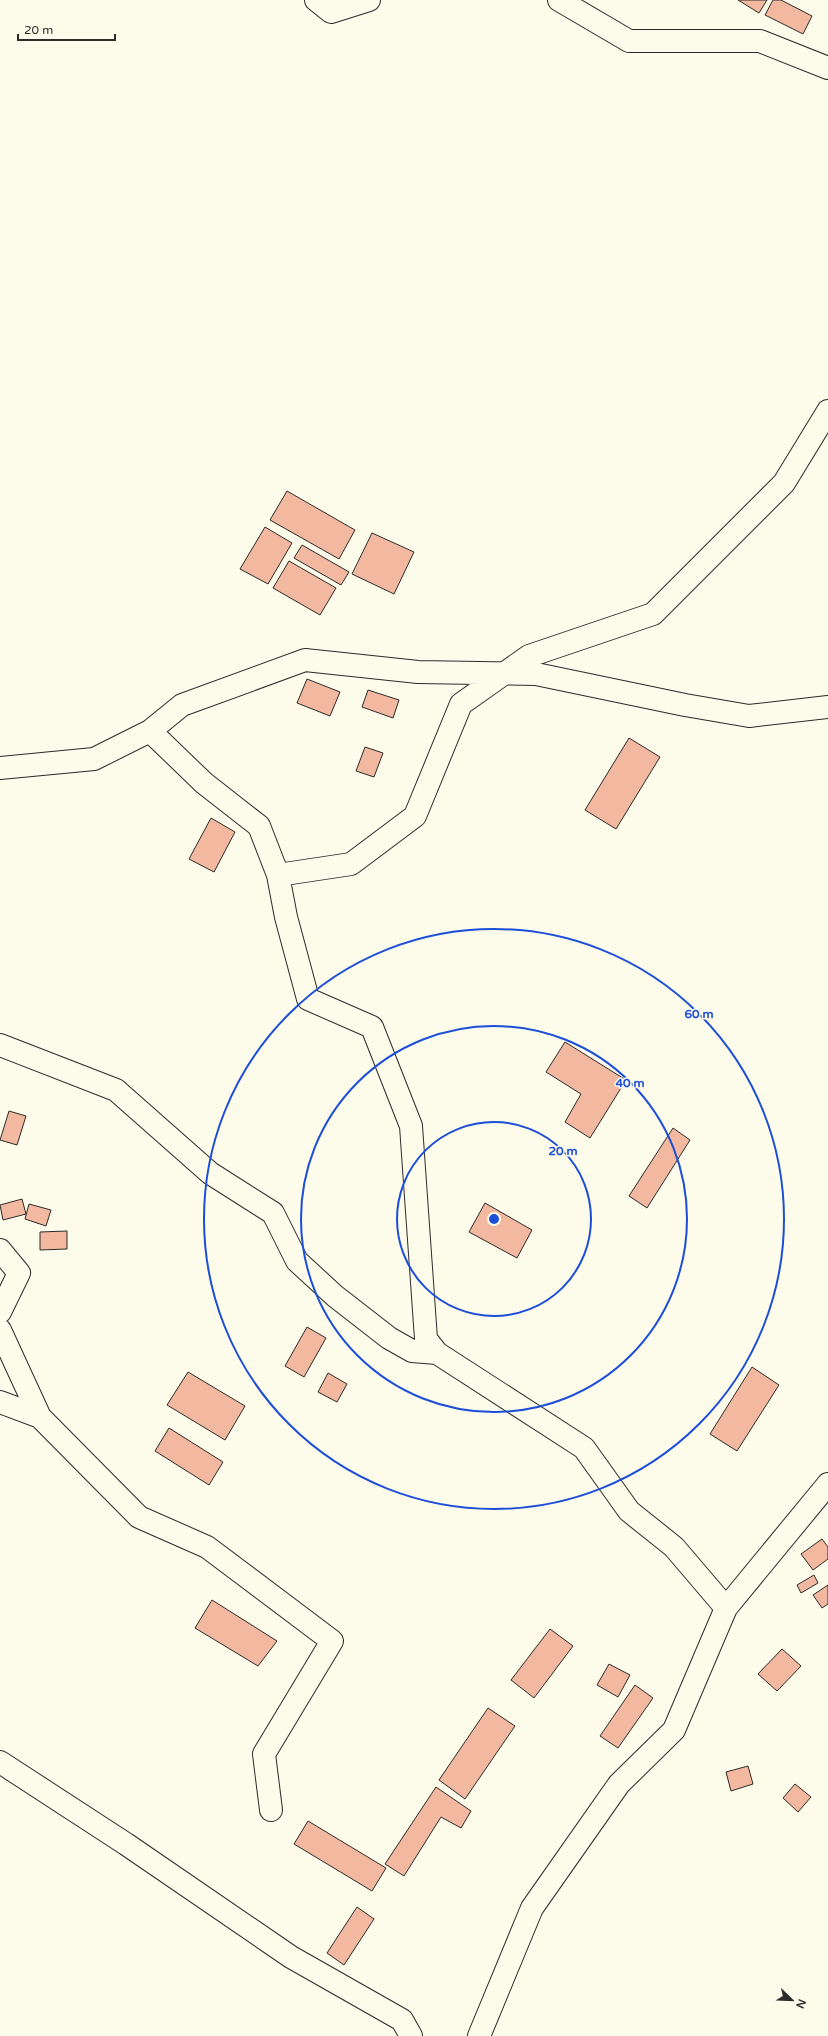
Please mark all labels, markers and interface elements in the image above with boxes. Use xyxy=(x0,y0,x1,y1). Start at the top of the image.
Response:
scale bar xyxy=(18,16,115,42)
text: 20 m xyxy=(24,23,53,37)
text: 60 m xyxy=(684,1007,714,1021)
text: 40 m xyxy=(615,1076,645,1090)
text: 20 m xyxy=(548,1144,578,1158)
centre of rings xyxy=(487,1212,501,1226)
north arrow xyxy=(772,1980,812,2020)
text: N xyxy=(793,1997,808,2010)

